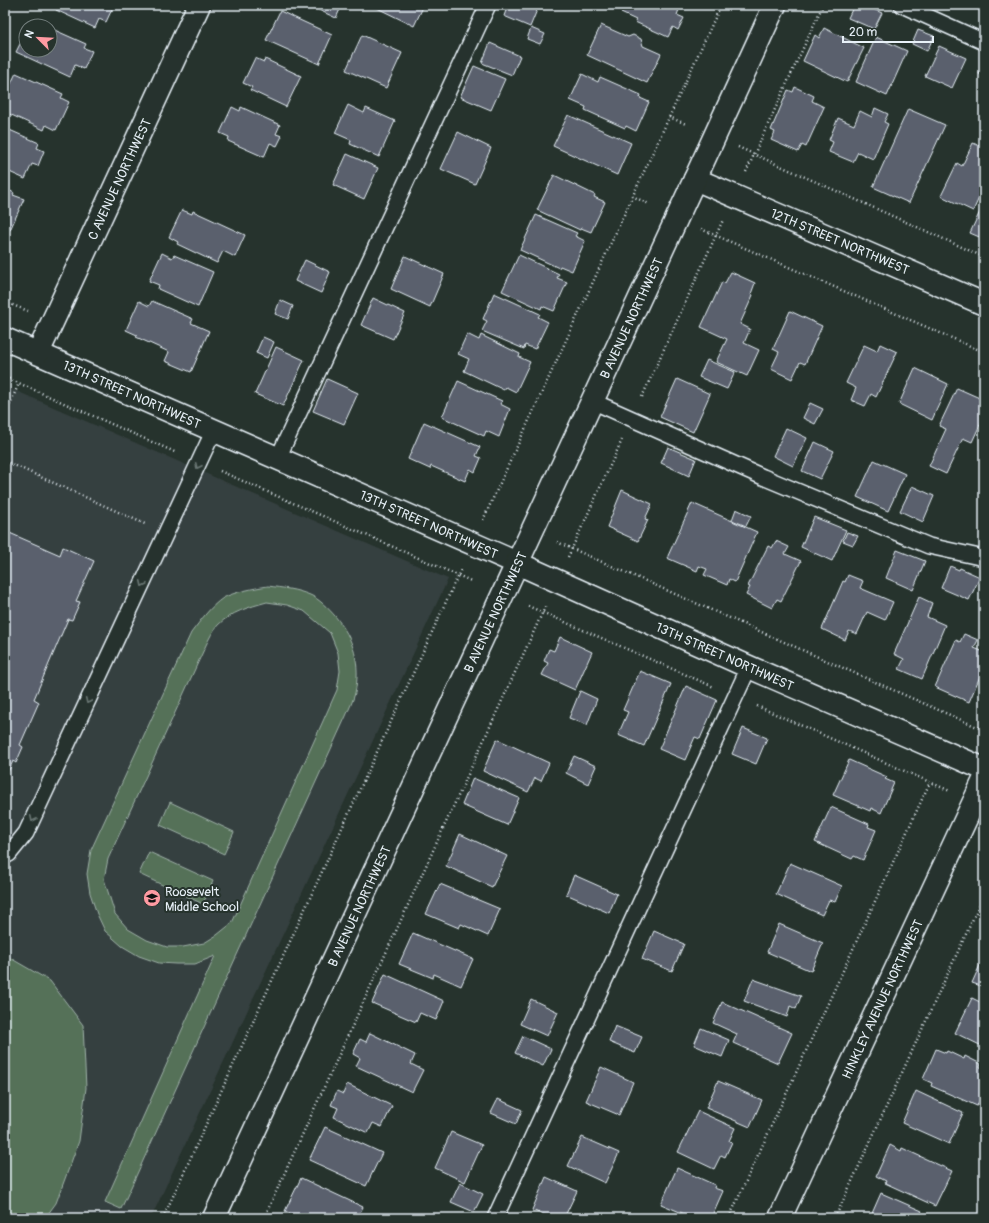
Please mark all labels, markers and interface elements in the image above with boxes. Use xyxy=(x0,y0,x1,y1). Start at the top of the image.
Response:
north arrow xyxy=(18,18,58,58)
scale bar xyxy=(843,18,933,44)
text: 20 m xyxy=(849,25,878,40)
text: N xyxy=(22,28,37,40)
street label: C AVENUE NORTHWEST xyxy=(85,116,155,243)
street label: 12TH STREET NORTHWEST xyxy=(768,205,911,278)
street label: B AVENUE NORTHWEST xyxy=(597,256,667,381)
street label: 13TH STREET NORTHWEST xyxy=(60,357,203,433)
one-way arrow xyxy=(195,461,203,469)
street label: 13TH STREET NORTHWEST xyxy=(357,487,500,563)
street label: B AVENUE NORTHWEST xyxy=(461,550,531,675)
one-way arrow xyxy=(139,580,147,587)
street label: 13TH STREET NORTHWEST xyxy=(653,619,796,695)
one-way arrow xyxy=(84,698,92,705)
one-way arrow xyxy=(29,815,37,822)
street label: B AVENUE NORTHWEST xyxy=(325,844,395,969)
place label: Roosevelt Middle School xyxy=(165,884,239,915)
school or university icon: Roosevelt Middle School xyxy=(142,888,162,908)
street label: HINKLEY AVENUE NORTHWEST xyxy=(839,917,927,1082)

